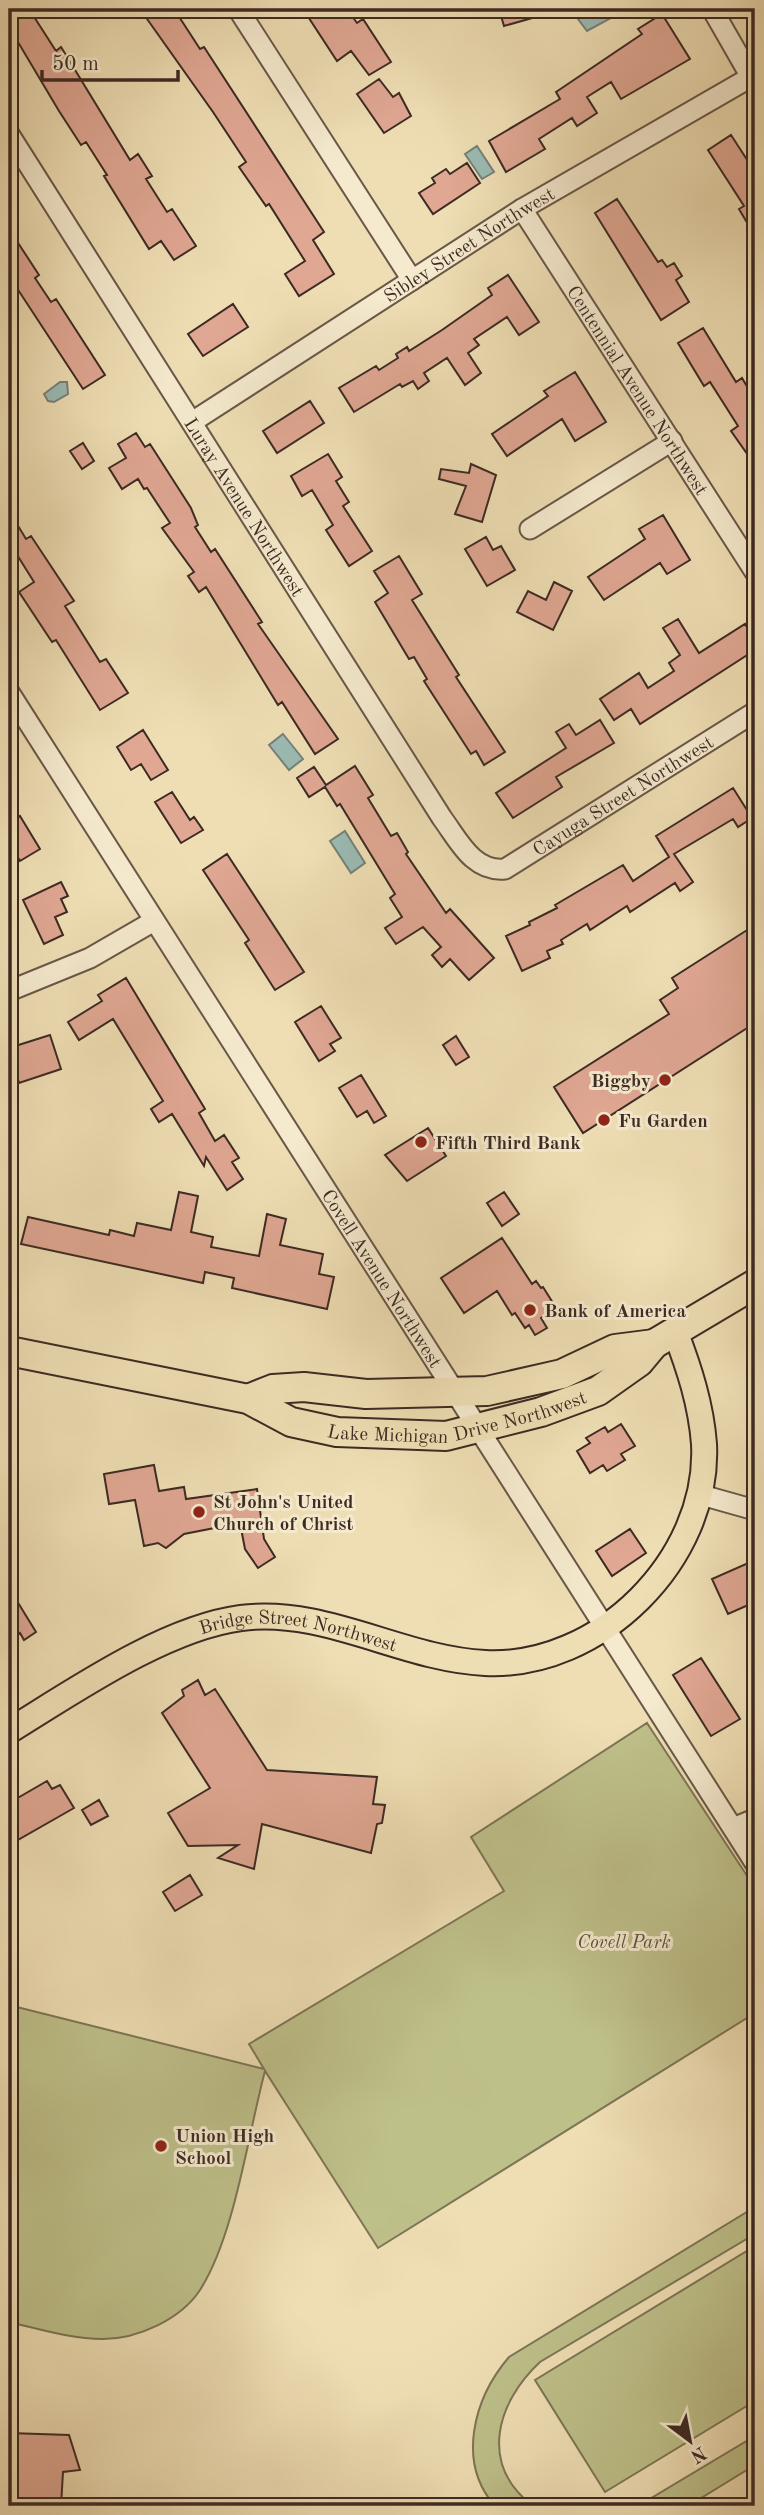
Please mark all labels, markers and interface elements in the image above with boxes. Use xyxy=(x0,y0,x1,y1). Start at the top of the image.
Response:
scale bar xyxy=(42,38,178,82)
text: 50 m xyxy=(52,54,99,75)
street label: Sibley Street Northwest xyxy=(381,185,559,307)
street label: Centennial Avenue Northwest xyxy=(562,283,710,499)
street label: Luray Avenue Northwest xyxy=(179,415,306,601)
street label: Cayuga Street Northwest xyxy=(530,734,718,861)
marker: Biggby xyxy=(657,1072,673,1088)
place label: Biggby xyxy=(591,1073,651,1092)
marker: Fu Garden xyxy=(596,1112,612,1128)
place label: Fu Garden xyxy=(618,1113,708,1132)
marker: Fifth Third Bank xyxy=(413,1134,429,1150)
place label: Fifth Third Bank xyxy=(435,1135,581,1154)
street label: Covell Avenue Northwest xyxy=(317,1187,444,1372)
marker: Bank of America xyxy=(522,1302,538,1318)
place label: Bank of America xyxy=(544,1303,686,1322)
street label: Lake Michigan Drive Northwest xyxy=(325,1389,589,1448)
place label: St John's United Church of Christ xyxy=(213,1494,354,1535)
marker: St John's United Church of Christ xyxy=(191,1504,207,1520)
street label: Bridge Street Northwest xyxy=(197,1609,399,1657)
park label: Covell Park xyxy=(577,1934,671,1953)
place label: Union High School xyxy=(175,2128,275,2169)
marker: Union High School xyxy=(153,2138,169,2154)
north arrow xyxy=(656,2406,726,2476)
text: N xyxy=(686,2441,709,2465)

